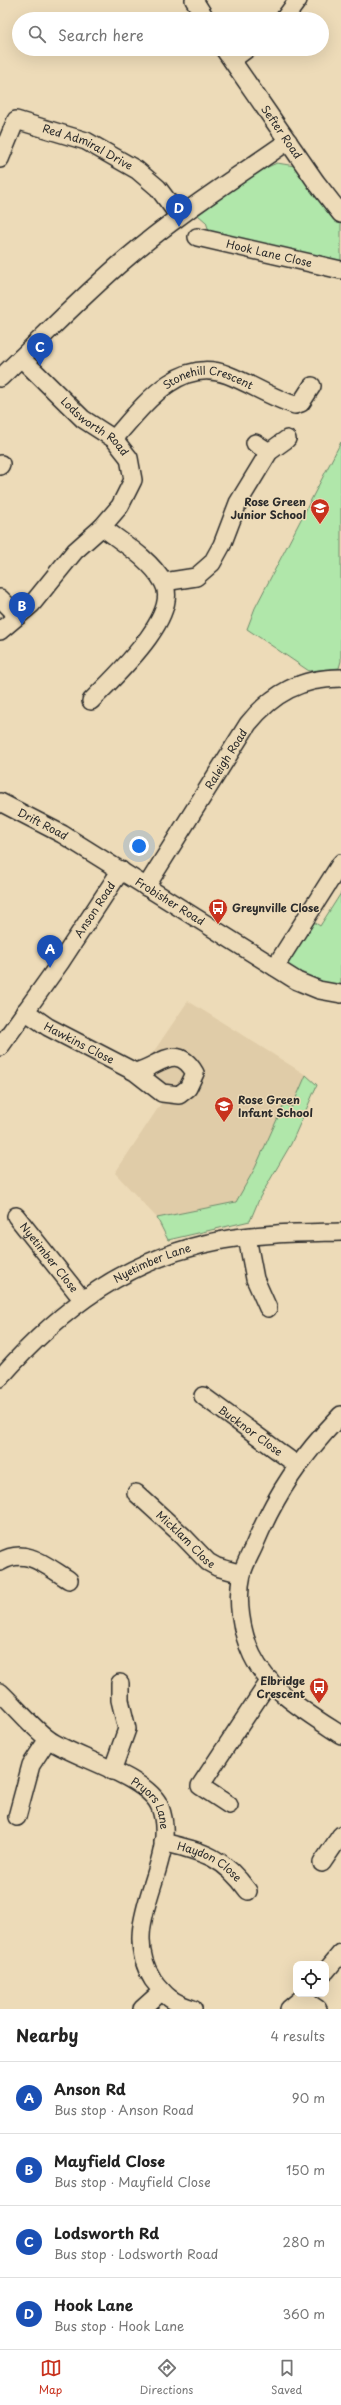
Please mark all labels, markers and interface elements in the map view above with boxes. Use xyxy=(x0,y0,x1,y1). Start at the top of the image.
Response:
search box xyxy=(12,12,329,56)
icon: search xyxy=(26,23,48,45)
text: Search here xyxy=(58,23,144,46)
street label: Sefter Road xyxy=(257,101,307,162)
street label: Red Admiral Drive xyxy=(40,119,136,174)
pin: D xyxy=(166,194,192,227)
street label: Hook Lane Close xyxy=(225,235,314,271)
pin: C xyxy=(27,333,53,366)
text: Stonehill Crescent xyxy=(159,362,257,393)
street label: Stonehill Crescent xyxy=(161,382,257,396)
street label: Lodsworth Road xyxy=(57,393,133,459)
place label: Rose Green Junior School xyxy=(230,493,306,523)
school or university icon: Rose Green Junior School xyxy=(309,497,331,525)
pin: B xyxy=(9,592,35,625)
street label: Raleigh Road xyxy=(200,725,251,792)
street label: Drift Road xyxy=(15,803,72,844)
your location xyxy=(129,836,149,856)
street label: Frobisher Road xyxy=(132,873,208,929)
street label: Anson Road xyxy=(70,878,119,941)
bus stop icon: Greynville Close xyxy=(207,897,229,925)
place label: Greynville Close xyxy=(232,899,319,916)
pin: A xyxy=(37,935,63,968)
street label: Hawkins Close xyxy=(41,1017,118,1068)
place label: Rose Green Infant School xyxy=(238,1091,313,1121)
school or university icon: Rose Green Infant School xyxy=(213,1095,235,1123)
street label: Nyetimber Close xyxy=(16,1218,83,1296)
street label: Nyetimber Lane xyxy=(110,1239,193,1287)
street label: Bucknor Close xyxy=(215,1401,287,1460)
street label: Micklam Close xyxy=(153,1506,218,1572)
place label: Elbridge Crescent xyxy=(257,1672,305,1702)
bus stop icon: Elbridge Crescent xyxy=(308,1676,330,1704)
street label: Pryors Lane xyxy=(128,1772,173,1830)
street label: Haydon Close xyxy=(175,1837,246,1885)
map controls xyxy=(293,1961,329,1997)
button: locate xyxy=(293,1961,329,1997)
text: Nearby xyxy=(16,2022,78,2048)
text: 4 results xyxy=(271,2026,325,2045)
text: Anson Rd xyxy=(54,2077,126,2100)
text: A xyxy=(24,2088,34,2107)
text: 90 m xyxy=(292,2088,325,2107)
text: Bus stop · Anson Road xyxy=(54,2100,194,2119)
text: Mayfield Close xyxy=(54,2149,165,2172)
text: B xyxy=(25,2160,33,2179)
text: 150 m xyxy=(286,2160,325,2179)
text: Bus stop · Mayfield Close xyxy=(54,2172,211,2191)
text: Lodsworth Rd xyxy=(54,2221,159,2244)
text: C xyxy=(24,2232,34,2251)
text: 280 m xyxy=(283,2232,325,2251)
text: Bus stop · Lodsworth Road xyxy=(54,2244,218,2263)
text: Hook Lane xyxy=(54,2293,133,2316)
text: D xyxy=(24,2304,34,2323)
text: 360 m xyxy=(282,2304,325,2323)
text: Bus stop · Hook Lane xyxy=(54,2316,184,2335)
tab: Map xyxy=(39,2357,62,2398)
tab: Directions xyxy=(140,2357,193,2398)
tab: Saved xyxy=(271,2357,302,2398)

